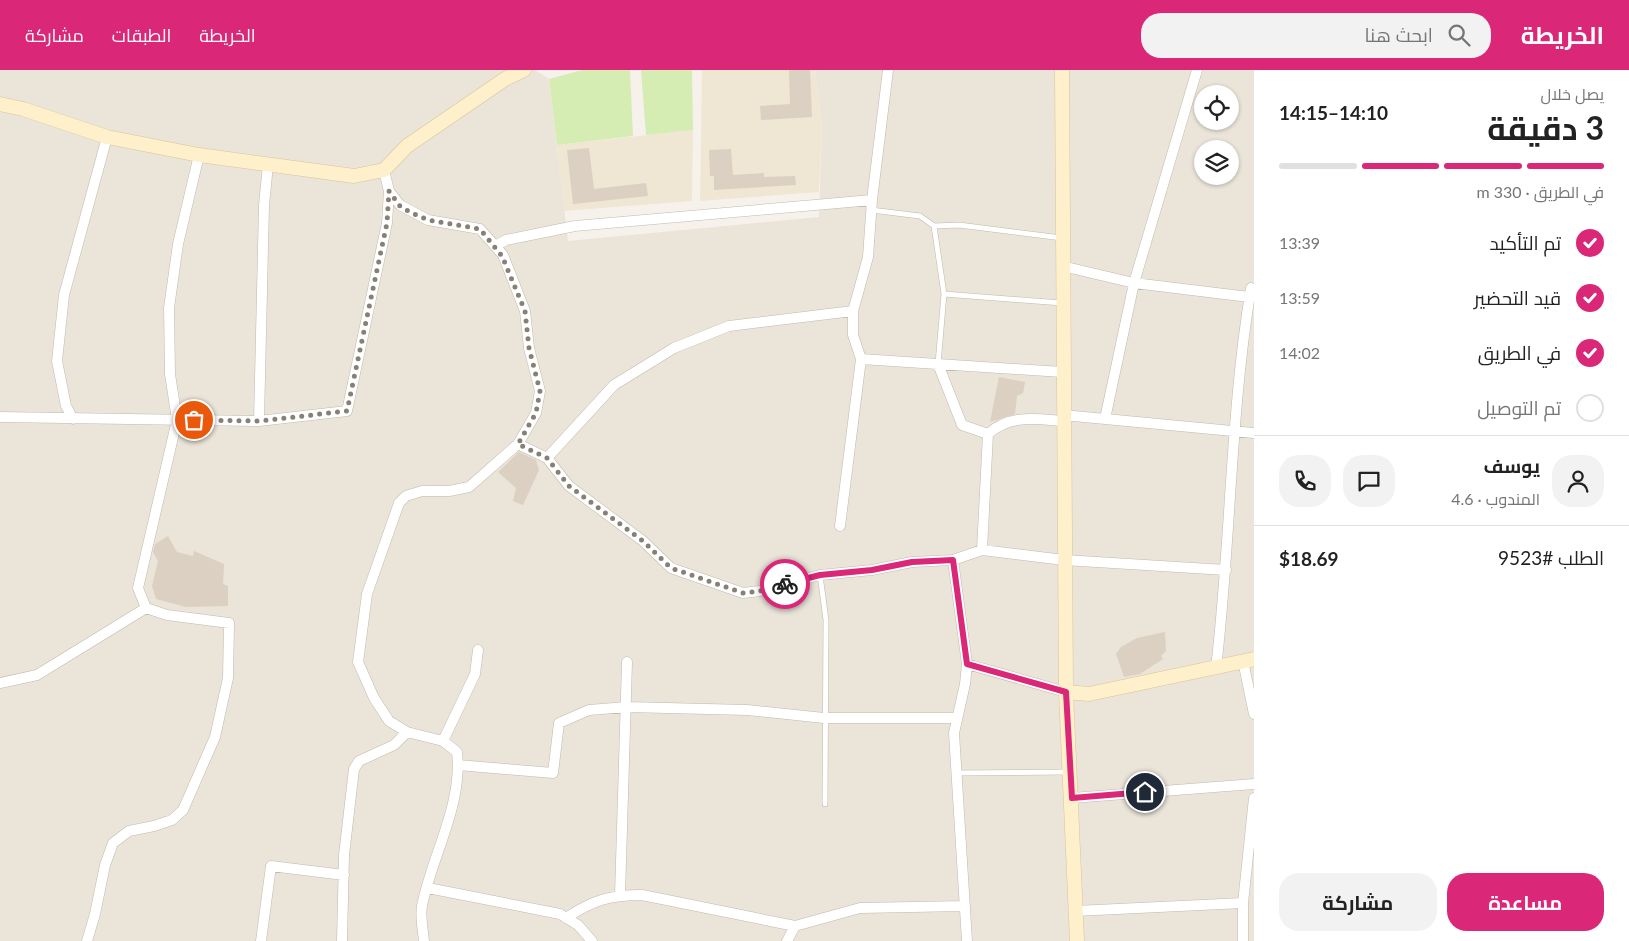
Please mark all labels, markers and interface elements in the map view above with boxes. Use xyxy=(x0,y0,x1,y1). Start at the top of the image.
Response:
search box xyxy=(1141,13,1491,58)
text: الخريطة xyxy=(1521,20,1604,49)
icon: search xyxy=(1445,21,1473,49)
text: ابحث هنا xyxy=(1364,23,1433,46)
text: مشاركة xyxy=(25,24,84,46)
text: الطبقات xyxy=(112,24,171,46)
text: الخريطة xyxy=(199,24,256,46)
text: يصل خلال xyxy=(1541,84,1604,103)
map controls xyxy=(1194,85,1239,185)
button: locate xyxy=(1194,85,1239,130)
text: 14:10–14:15 xyxy=(1279,101,1388,124)
text: 3 دقيقة xyxy=(1487,108,1604,147)
button: layers xyxy=(1194,140,1239,185)
text: في الطريق · 330 m xyxy=(1476,182,1604,201)
icon: check xyxy=(1576,229,1604,257)
text: تم التأكيد xyxy=(1489,231,1561,254)
text: 13:39 xyxy=(1279,233,1320,252)
icon: check xyxy=(1576,284,1604,312)
text: قيد التحضير xyxy=(1474,286,1561,309)
text: 13:59 xyxy=(1279,288,1320,307)
icon: check xyxy=(1576,339,1604,367)
text: في الطريق xyxy=(1478,341,1561,364)
text: 14:02 xyxy=(1279,343,1320,362)
text: تم التوصيل xyxy=(1477,396,1561,419)
pin xyxy=(173,399,215,441)
icon: bag xyxy=(180,406,208,434)
text: يوسف xyxy=(1484,454,1540,477)
button: phone xyxy=(1279,455,1331,507)
button: chat xyxy=(1343,455,1395,507)
button: person xyxy=(1552,455,1604,507)
text: المندوب · 4.6 xyxy=(1451,489,1540,508)
text: الطلب #9523 xyxy=(1498,546,1604,569)
text: $18.69 xyxy=(1279,547,1339,570)
courier xyxy=(760,559,810,609)
icon: bike xyxy=(771,570,799,598)
pin xyxy=(1124,771,1166,813)
icon: home xyxy=(1131,778,1159,806)
button: مشاركة xyxy=(1279,873,1437,931)
button: مساعدة xyxy=(1447,873,1604,931)

